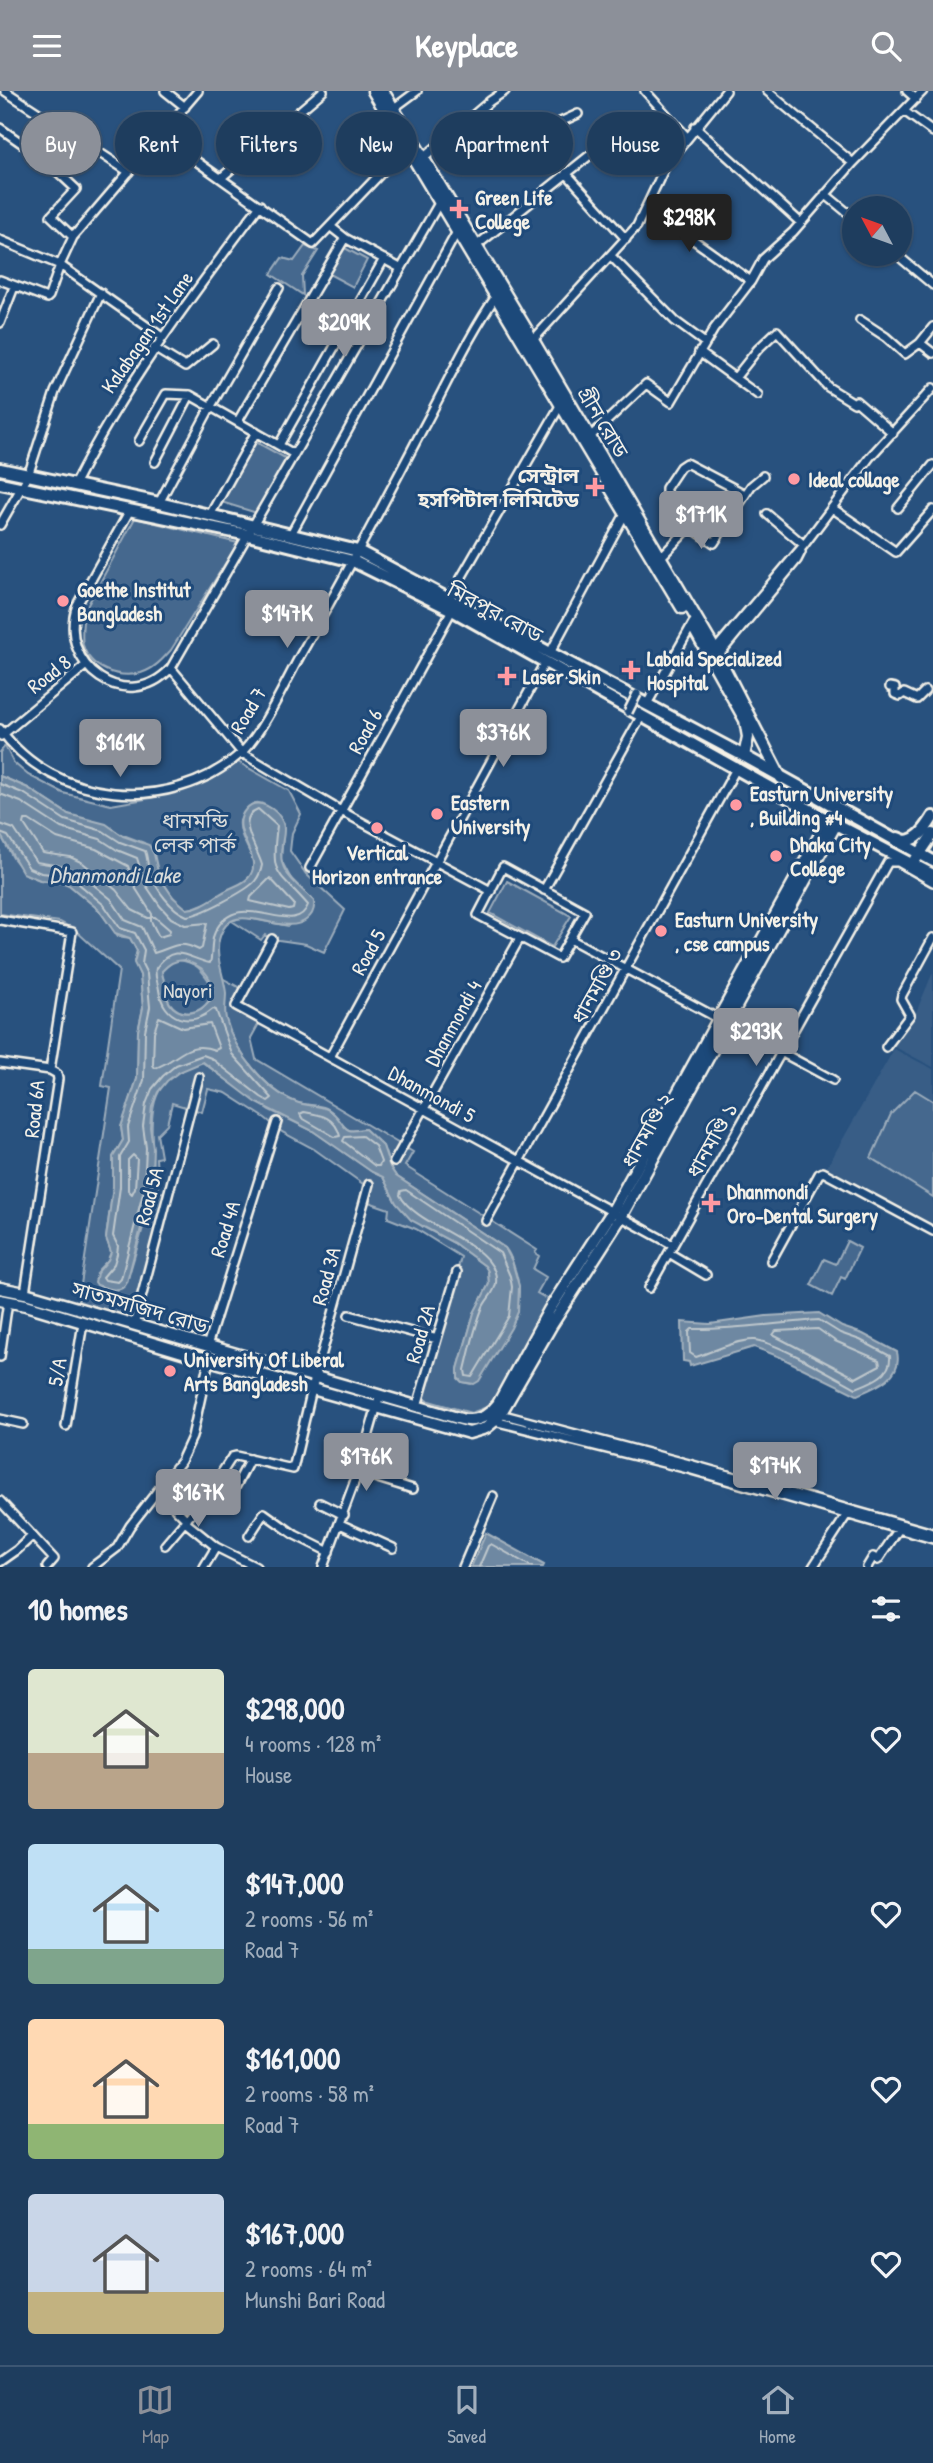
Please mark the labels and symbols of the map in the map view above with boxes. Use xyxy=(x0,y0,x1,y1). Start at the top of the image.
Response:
place label: Green Life College xyxy=(475,183,553,237)
pin: $298K xyxy=(640,195,738,254)
north arrow xyxy=(842,196,912,266)
marker: Green Life College xyxy=(449,199,469,219)
street label: Kalabagan 1st Lane xyxy=(94,265,200,399)
pin: $209K xyxy=(295,299,393,359)
street label: গ্রীন রোড xyxy=(570,381,636,464)
place label: সেন্ট্রাল হসপিটাল লিমিটেড xyxy=(417,461,580,514)
place label: Ideal collage xyxy=(808,465,900,495)
marker: Ideal collage xyxy=(786,471,802,487)
marker: সেন্ট্রাল হসপিটাল লিমিটেড xyxy=(585,477,605,497)
pin: $171K xyxy=(652,491,750,551)
street label: মিরপুর রোড xyxy=(441,574,549,650)
place label: Goethe Institut Bangladesh xyxy=(77,575,191,629)
pin: $147K xyxy=(238,591,336,650)
marker: Goethe Institut Bangladesh xyxy=(55,593,71,609)
place label: Labaid Specialized Hospital xyxy=(647,644,782,698)
street label: Road 8 xyxy=(21,648,77,700)
marker: Labaid Specialized Hospital xyxy=(621,660,641,680)
place label: Laser Skin xyxy=(523,662,601,691)
marker: Laser Skin xyxy=(497,666,517,686)
street label: Road 7 xyxy=(223,681,273,739)
street label: Road 6 xyxy=(341,703,389,759)
pin: $376K xyxy=(454,709,552,769)
pin: $161K xyxy=(71,719,169,779)
place label: Easturn University , Building #4 xyxy=(750,779,893,833)
place label: Eastern University xyxy=(451,788,531,842)
marker: Easturn University , Building #4 xyxy=(728,797,744,813)
park label: ধানমন্ডি লেক পার্ক xyxy=(154,806,237,859)
marker: Eastern University xyxy=(429,806,445,822)
marker: Vertical Horizon entrance xyxy=(369,820,385,836)
place label: Dhaka City College xyxy=(790,830,871,884)
place label: Vertical Horizon entrance xyxy=(312,838,443,891)
marker: Dhaka City College xyxy=(768,848,784,864)
water label: Dhanmondi Lake xyxy=(50,859,181,890)
place label: Easturn University , cse campus xyxy=(675,905,818,959)
marker: Easturn University , cse campus xyxy=(653,923,669,939)
street label: Road 5 xyxy=(344,924,392,980)
street label: ধানমণ্ডি ৩ xyxy=(564,943,630,1029)
street label: Dhanmondi 4 xyxy=(417,975,489,1071)
park label: Nayori xyxy=(163,976,213,1005)
pin: $293K xyxy=(707,1009,805,1068)
street label: Dhanmondi 5 xyxy=(383,1058,481,1130)
street label: Road 6A xyxy=(17,1079,51,1139)
street label: ধানমণ্ডি ২ xyxy=(614,1086,680,1173)
street label: ধানমণ্ডি ১ xyxy=(679,1097,745,1183)
street label: Road 5A xyxy=(127,1164,171,1228)
place label: Dhanmondi Oro-Dental Surgery xyxy=(727,1177,878,1231)
marker: Dhanmondi Oro-Dental Surgery xyxy=(701,1193,721,1213)
street label: Road 4A xyxy=(203,1197,247,1261)
street label: Road 3A xyxy=(304,1244,348,1308)
street label: সাতমসজিদ রোড xyxy=(68,1273,212,1341)
street label: Road 2A xyxy=(398,1301,442,1367)
place label: University Of Liberal Arts Bangladesh xyxy=(184,1345,344,1399)
street label: 5/A xyxy=(40,1356,74,1388)
marker: University Of Liberal Arts Bangladesh xyxy=(162,1363,178,1379)
pin: $176K xyxy=(317,1433,415,1493)
pin: $174K xyxy=(726,1443,824,1502)
pin: $167K xyxy=(149,1469,247,1529)

